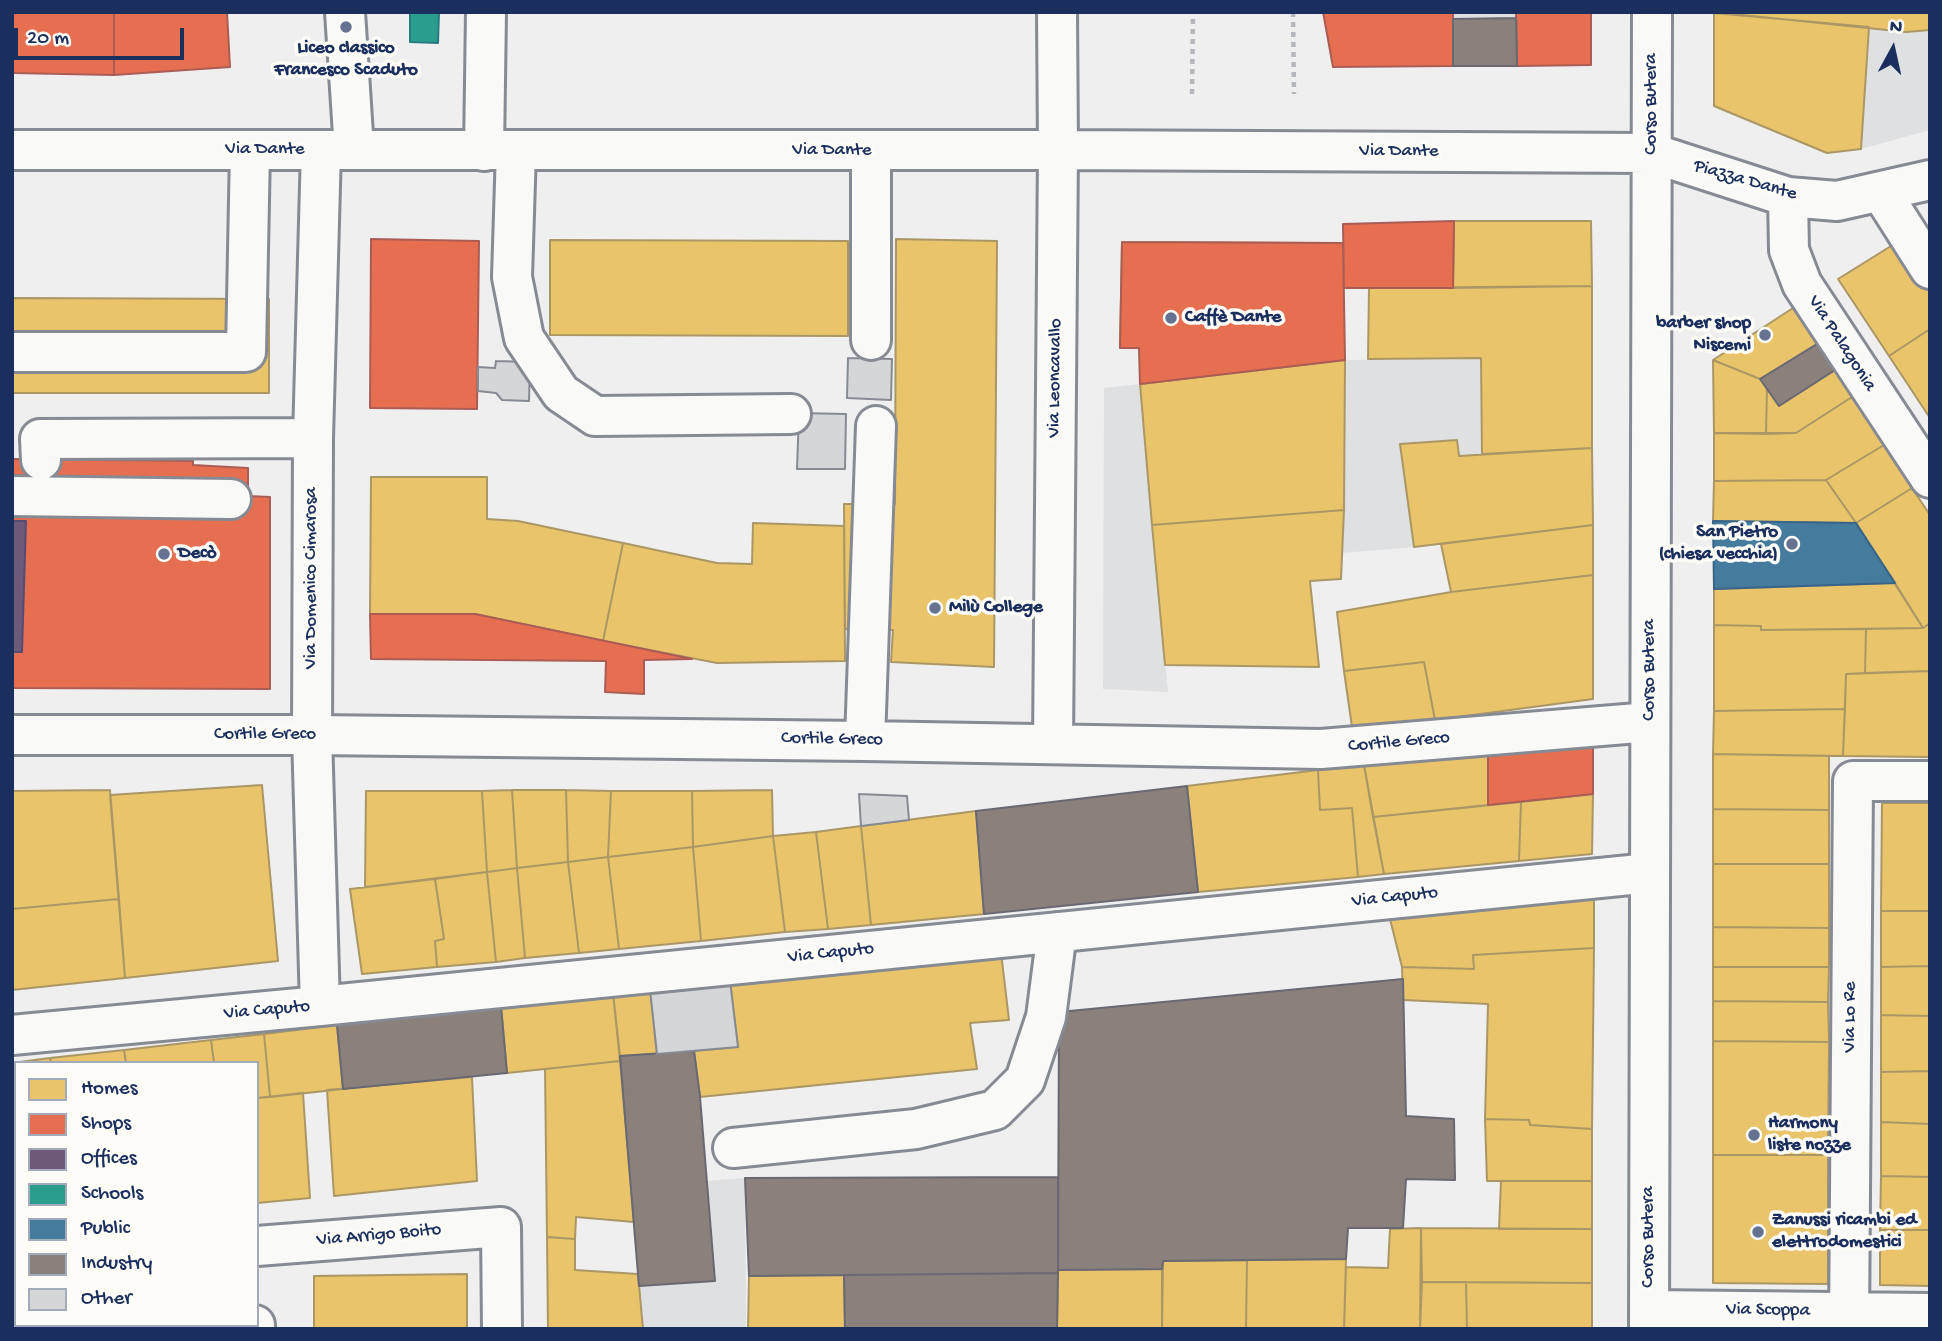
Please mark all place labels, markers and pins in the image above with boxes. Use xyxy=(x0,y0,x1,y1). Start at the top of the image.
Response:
marker: Liceo classico Francesco Scaduto xyxy=(338,19,354,35)
place label: Liceo classico Francesco Scaduto xyxy=(274,38,418,82)
place label: Caffè Dante xyxy=(1185,307,1281,329)
marker: Caffè Dante xyxy=(1163,310,1179,326)
place label: barber shop Niscemi xyxy=(1656,313,1751,357)
marker: barber shop Niscemi xyxy=(1757,327,1773,343)
place label: San Pietro (chiesa vecchia) xyxy=(1659,522,1778,566)
marker: San Pietro (chiesa vecchia) xyxy=(1784,536,1800,552)
place label: Decò xyxy=(178,543,217,565)
marker: Decò xyxy=(156,546,172,562)
place label: Milù College xyxy=(949,597,1043,619)
marker: Milù College xyxy=(927,600,943,616)
place label: Harmony liste nozze xyxy=(1768,1113,1851,1157)
marker: Harmony liste nozze xyxy=(1746,1127,1762,1143)
place label: Zanussi ricambi ed elettrodomestici xyxy=(1772,1210,1916,1254)
marker: Zanussi ricambi ed elettrodomestici xyxy=(1750,1224,1766,1240)

